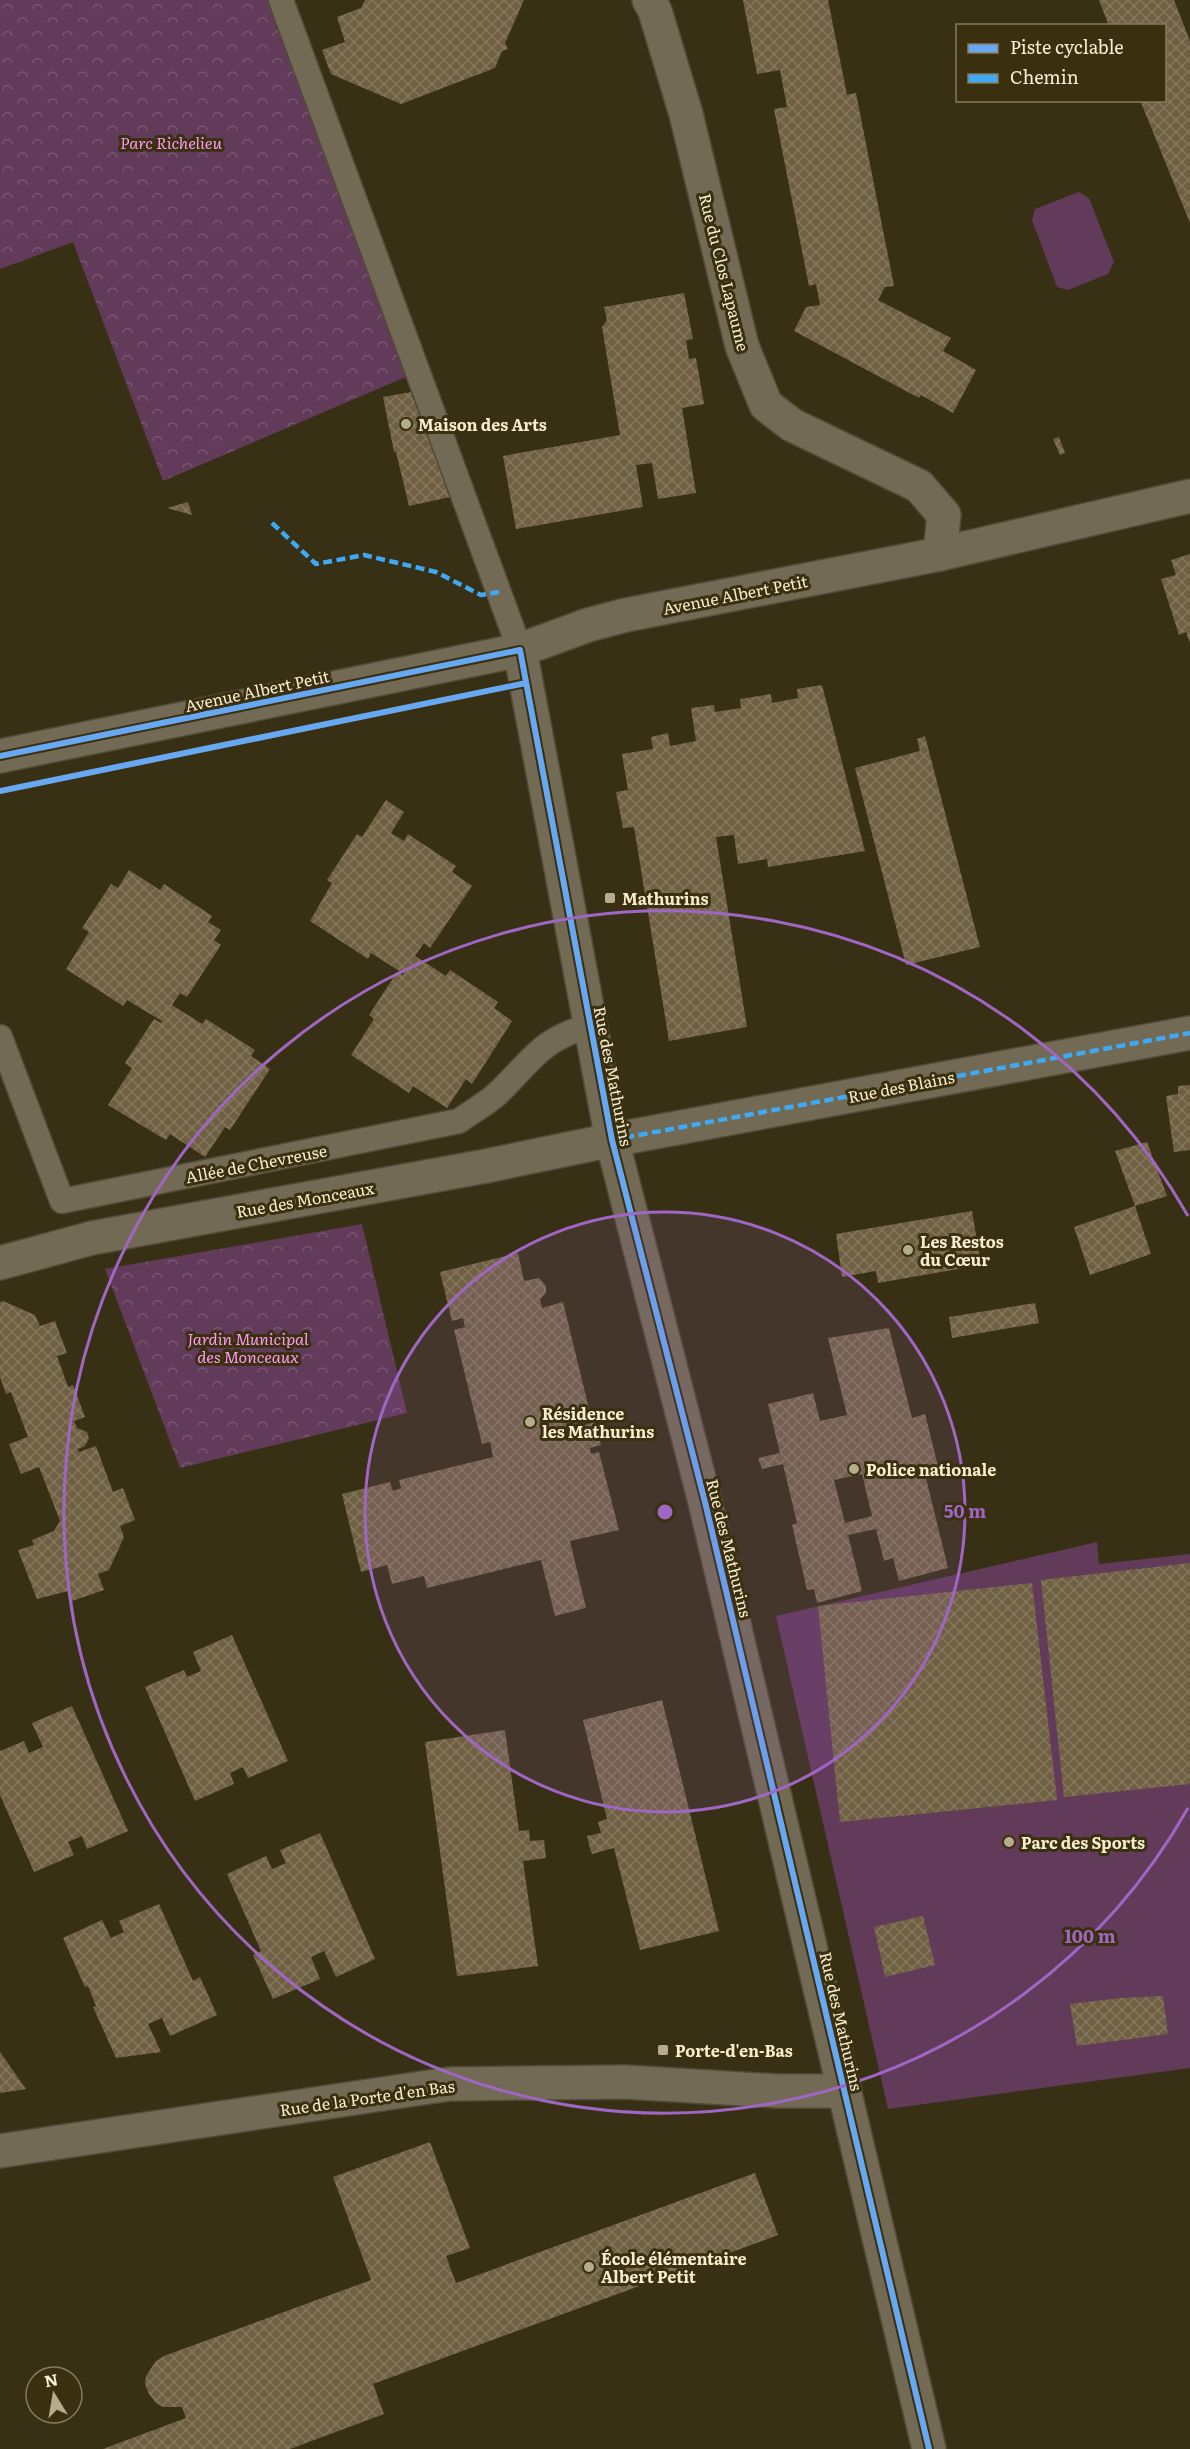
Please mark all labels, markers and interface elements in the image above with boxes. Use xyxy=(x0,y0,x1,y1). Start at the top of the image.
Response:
legend xyxy=(956,24,1166,102)
text: Piste cyclable xyxy=(1010,33,1124,60)
text: Chemin xyxy=(1010,63,1079,90)
park label: Parc Richelieu xyxy=(120,130,222,154)
street label: Rue du Clos Lapaume xyxy=(694,191,756,353)
place label: Maison des Arts xyxy=(418,412,547,436)
marker: Maison des Arts xyxy=(399,417,413,431)
street label: Avenue Albert Petit xyxy=(661,568,810,620)
street label: Avenue Albert Petit xyxy=(183,663,332,717)
place label: Mathurins xyxy=(622,886,709,910)
marker: Mathurins xyxy=(603,891,617,905)
street label: Rue des Mathurins xyxy=(589,1004,639,1148)
street label: Rue des Blains xyxy=(846,1064,956,1108)
street label: Allée de Chevreuse xyxy=(183,1138,329,1188)
street label: Rue des Monceaux xyxy=(234,1175,377,1223)
place label: Les Restos du Cœur xyxy=(920,1229,1004,1271)
marker: Les Restos du Cœur xyxy=(901,1243,915,1257)
park label: Jardin Municipal des Monceaux xyxy=(187,1326,309,1368)
place label: Résidence les Mathurins xyxy=(542,1401,654,1443)
marker: Résidence les Mathurins xyxy=(523,1415,537,1429)
place label: Police nationale xyxy=(866,1457,996,1481)
marker: Police nationale xyxy=(847,1462,861,1476)
street label: Rue des Mathurins xyxy=(701,1476,759,1620)
text: 50 m xyxy=(944,1497,986,1524)
centre of rings xyxy=(655,1502,675,1522)
place label: Parc des Sports xyxy=(1021,1830,1145,1854)
marker: Parc des Sports xyxy=(1002,1835,1016,1849)
text: 100 m xyxy=(1064,1922,1116,1949)
street label: Rue des Mathurins xyxy=(814,1949,870,2093)
place label: Porte-d'en-Bas xyxy=(675,2038,793,2062)
marker: Porte-d'en-Bas xyxy=(656,2043,670,2057)
street label: Rue de la Porte d'en Bas xyxy=(278,2073,456,2121)
place label: École élémentaire Albert Petit xyxy=(601,2246,747,2288)
marker: École élémentaire Albert Petit xyxy=(582,2260,596,2274)
north arrow xyxy=(24,2365,84,2425)
text: N xyxy=(42,2366,60,2392)

